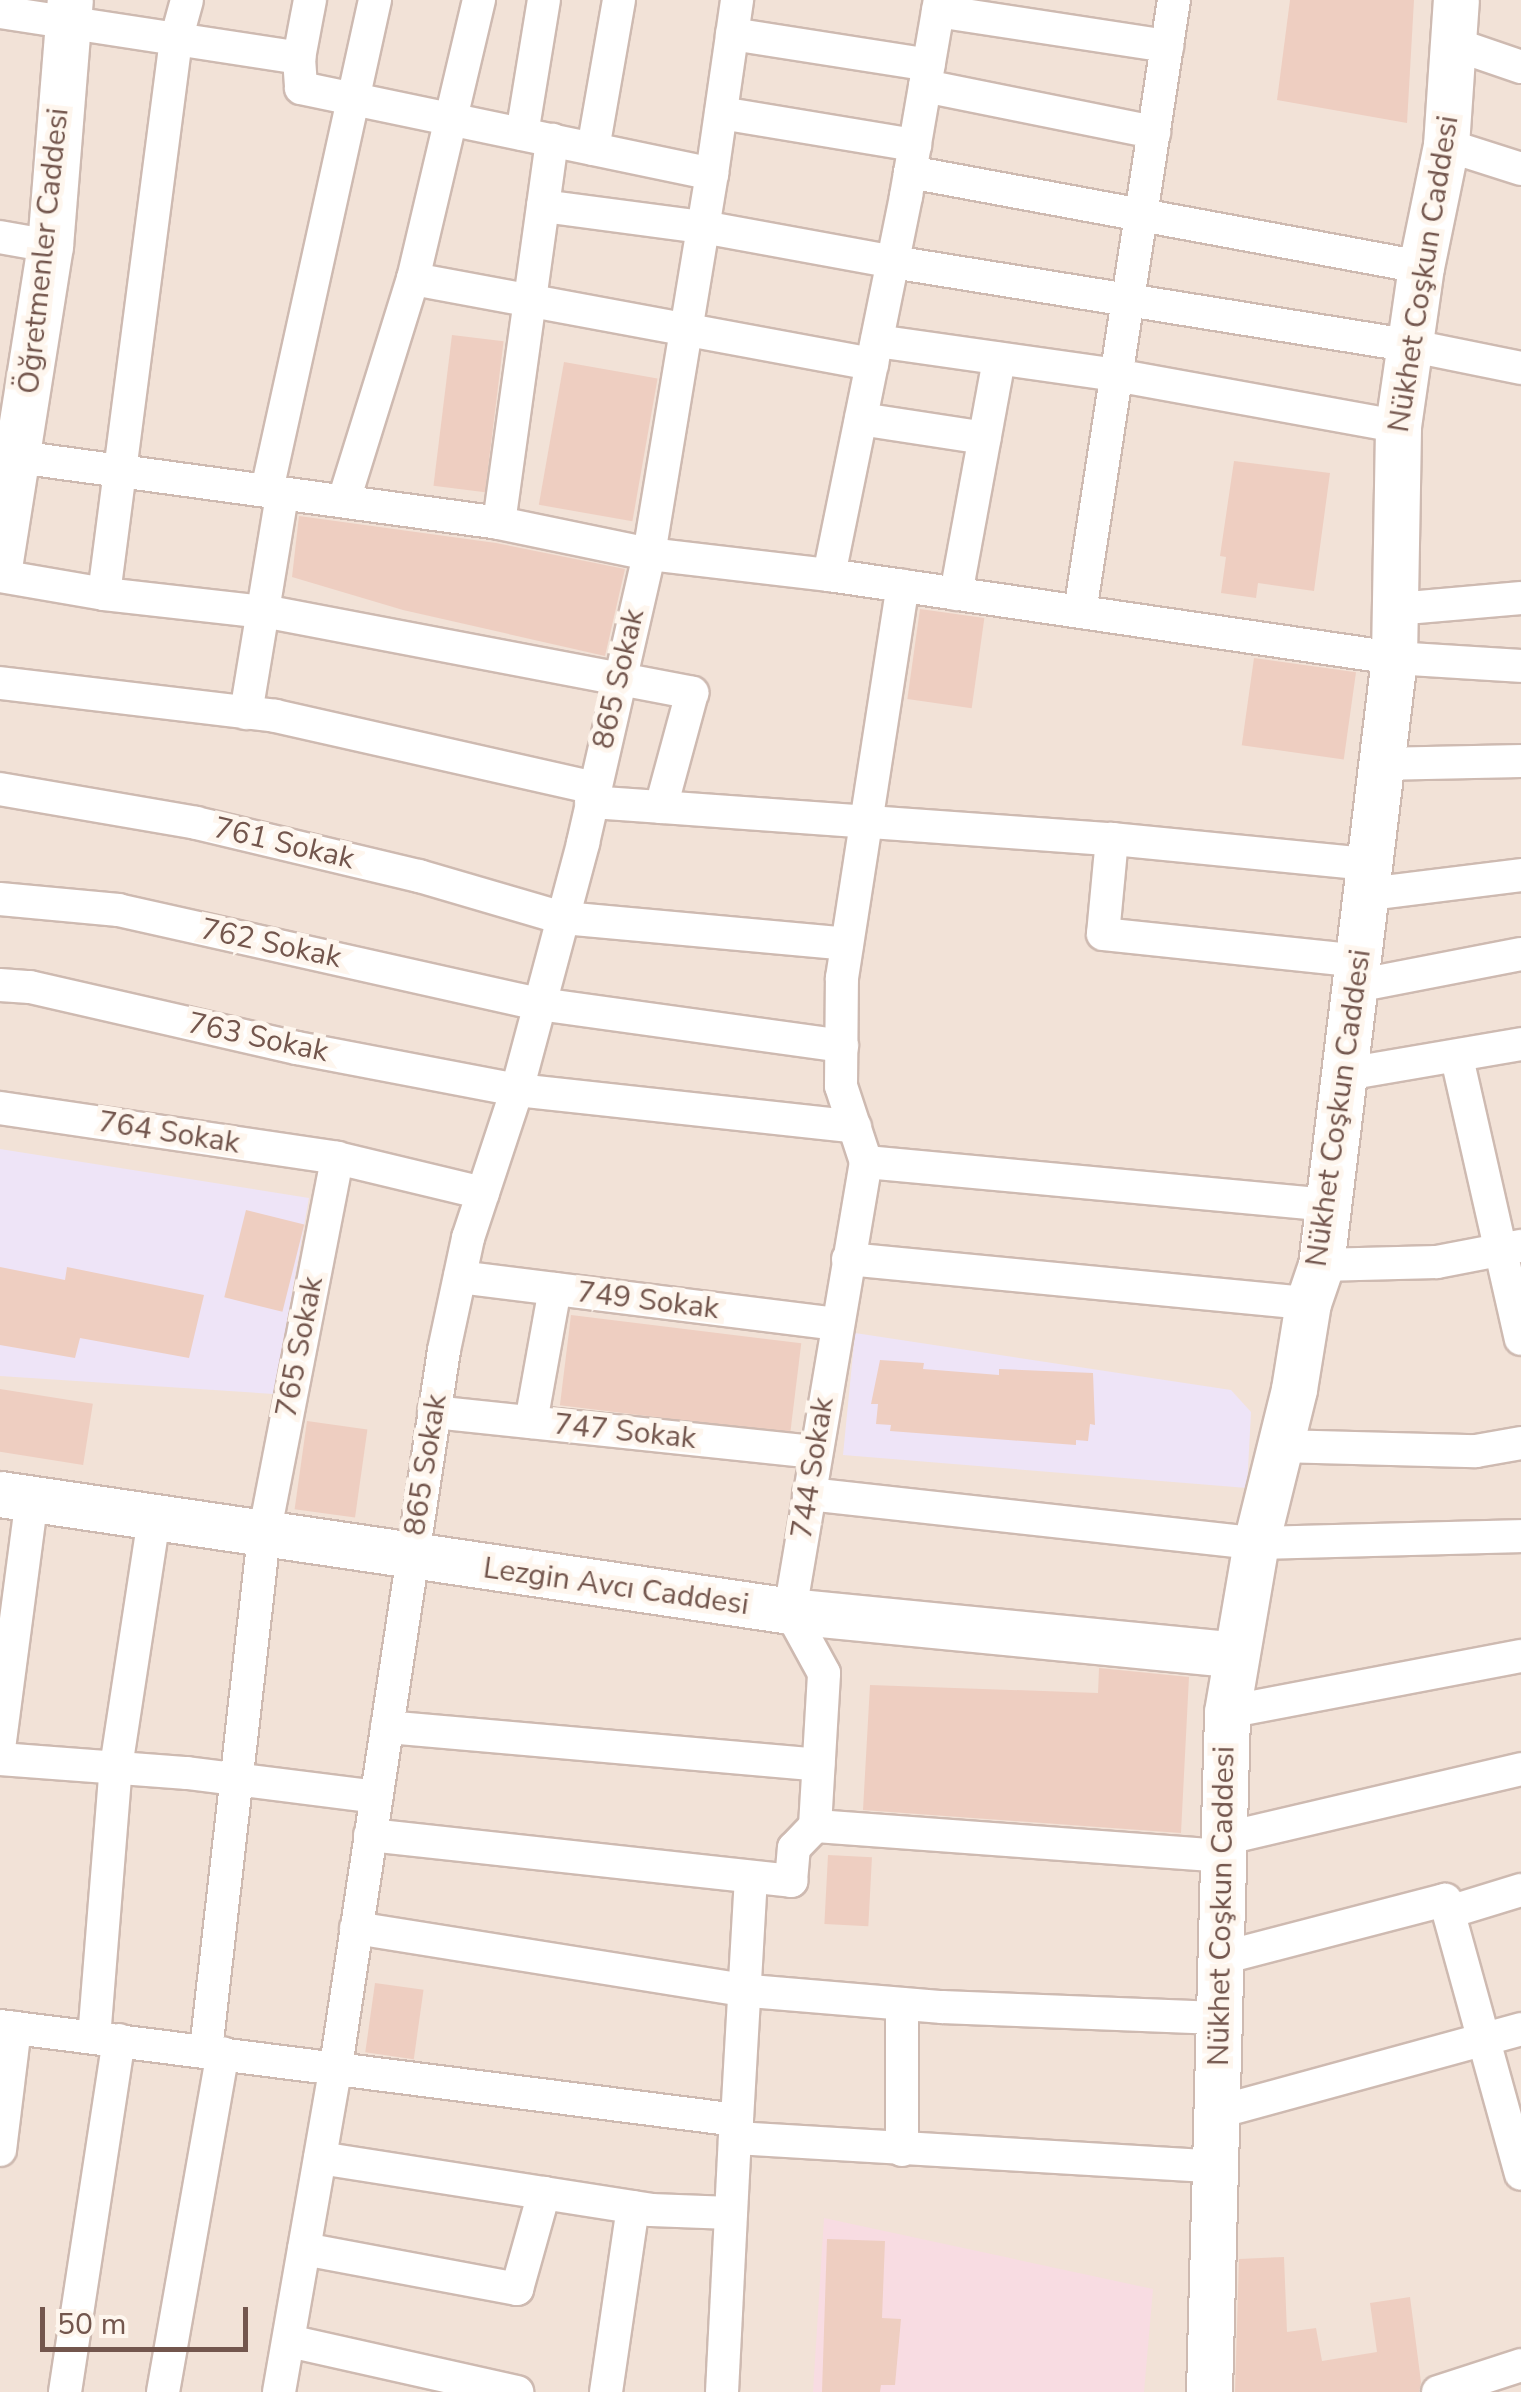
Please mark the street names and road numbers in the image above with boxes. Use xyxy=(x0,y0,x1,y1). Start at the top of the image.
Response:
street label: Öğretmenler Caddesi xyxy=(11,106,77,396)
street label: Nükhet Coşkun Caddesi xyxy=(1381,113,1467,435)
street label: 865 Sokak xyxy=(585,605,653,753)
street label: 761 Sokak xyxy=(210,810,358,878)
street label: 762 Sokak xyxy=(198,912,344,976)
street label: Nükhet Coşkun Caddesi xyxy=(1299,947,1379,1269)
street label: 763 Sokak xyxy=(185,1006,331,1070)
street label: 764 Sokak xyxy=(96,1104,242,1162)
street label: 765 Sokak xyxy=(269,1274,331,1420)
street label: 749 Sokak xyxy=(575,1274,721,1328)
street label: 865 Sokak xyxy=(397,1392,455,1538)
street label: 744 Sokak xyxy=(784,1395,842,1541)
street label: 747 Sokak xyxy=(552,1407,698,1457)
street label: Lezgin Avcı Caddesi xyxy=(481,1551,751,1623)
street label: Nükhet Coşkun Caddesi xyxy=(1201,1746,1243,2066)

